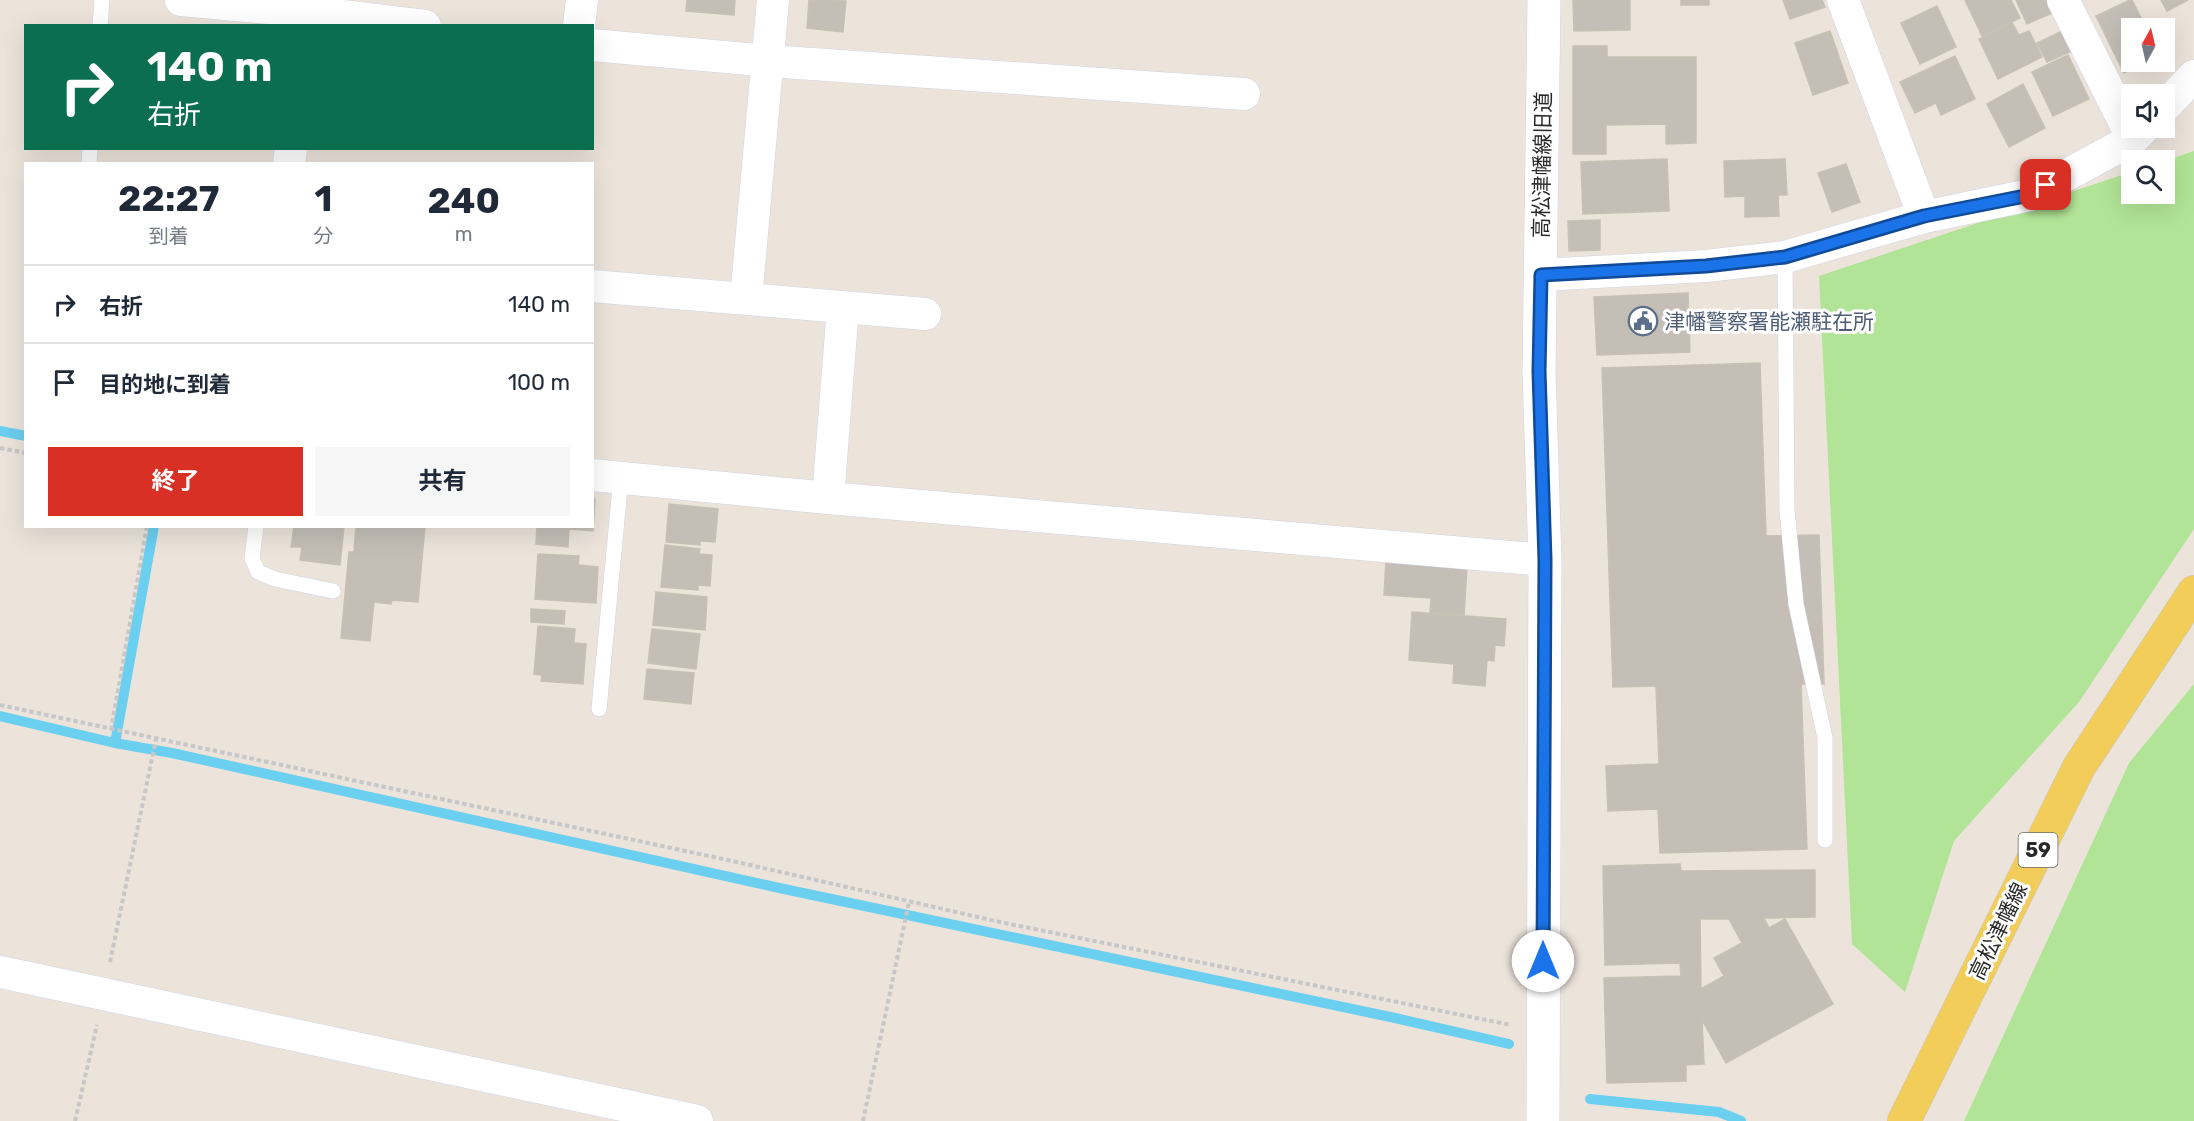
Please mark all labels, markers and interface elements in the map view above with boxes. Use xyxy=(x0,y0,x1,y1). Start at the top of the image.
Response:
north arrow xyxy=(2121,18,2175,72)
map controls xyxy=(2121,18,2175,204)
text: 140 m xyxy=(147,42,273,92)
icon: right xyxy=(48,48,126,126)
button: sound xyxy=(2121,84,2175,138)
street label: 高松津幡線旧道 xyxy=(1528,91,1556,239)
text: 右折 xyxy=(147,99,201,131)
button: search xyxy=(2121,150,2175,204)
pin xyxy=(2020,159,2071,210)
icon: arrive xyxy=(2029,168,2062,201)
text: 22:27 xyxy=(118,177,219,220)
text: 1 xyxy=(315,177,332,220)
text: 240 xyxy=(428,179,500,222)
text: m xyxy=(455,222,473,246)
text: 到着 xyxy=(149,224,189,248)
text: 分 xyxy=(314,224,334,248)
icon: right xyxy=(48,288,81,321)
text: 140 m xyxy=(508,291,570,318)
text: 右折 xyxy=(99,293,143,320)
public building icon: 津幡警察署能瀬駐在所 xyxy=(1627,305,1659,337)
place label: 津幡警察署能瀬駐在所 xyxy=(1664,309,1874,334)
icon: arrive xyxy=(48,366,81,399)
text: 100 m xyxy=(508,369,570,396)
text: 目的地に到着 xyxy=(99,371,231,398)
button: 終了 xyxy=(48,447,303,516)
button: 共有 xyxy=(315,447,570,516)
road number: 59 xyxy=(2018,833,2058,867)
street label: 高松津幡線 xyxy=(1964,878,2032,984)
position arrow xyxy=(1511,929,1575,993)

